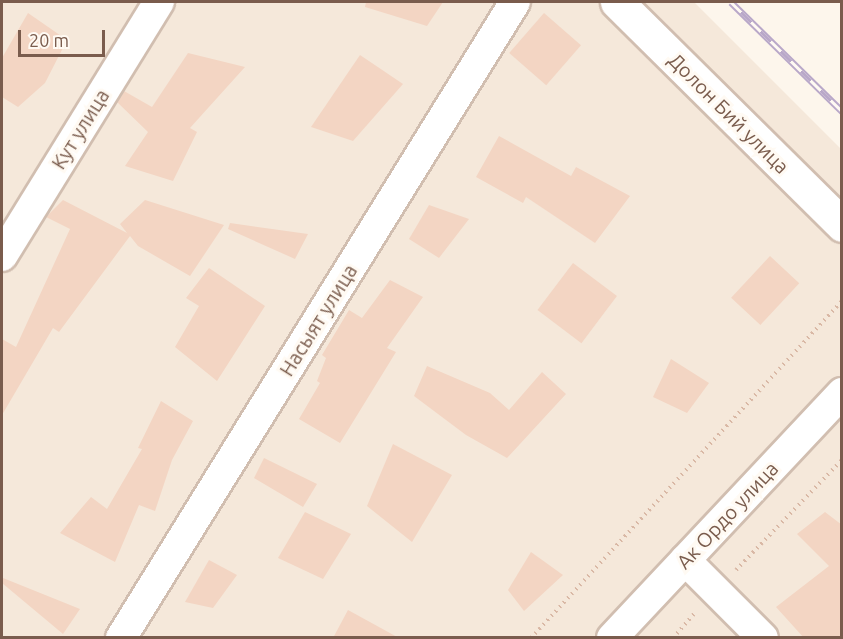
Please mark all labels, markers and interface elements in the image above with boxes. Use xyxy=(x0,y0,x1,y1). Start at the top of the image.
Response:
scale bar xyxy=(21,18,108,56)
text: 20 m xyxy=(29,30,69,50)
street label: Долон Бий улица xyxy=(664,48,794,178)
street label: Кут улица xyxy=(46,85,114,173)
street label: Насыят улица xyxy=(274,260,362,380)
street label: Ак Ордо улица xyxy=(671,456,783,574)

